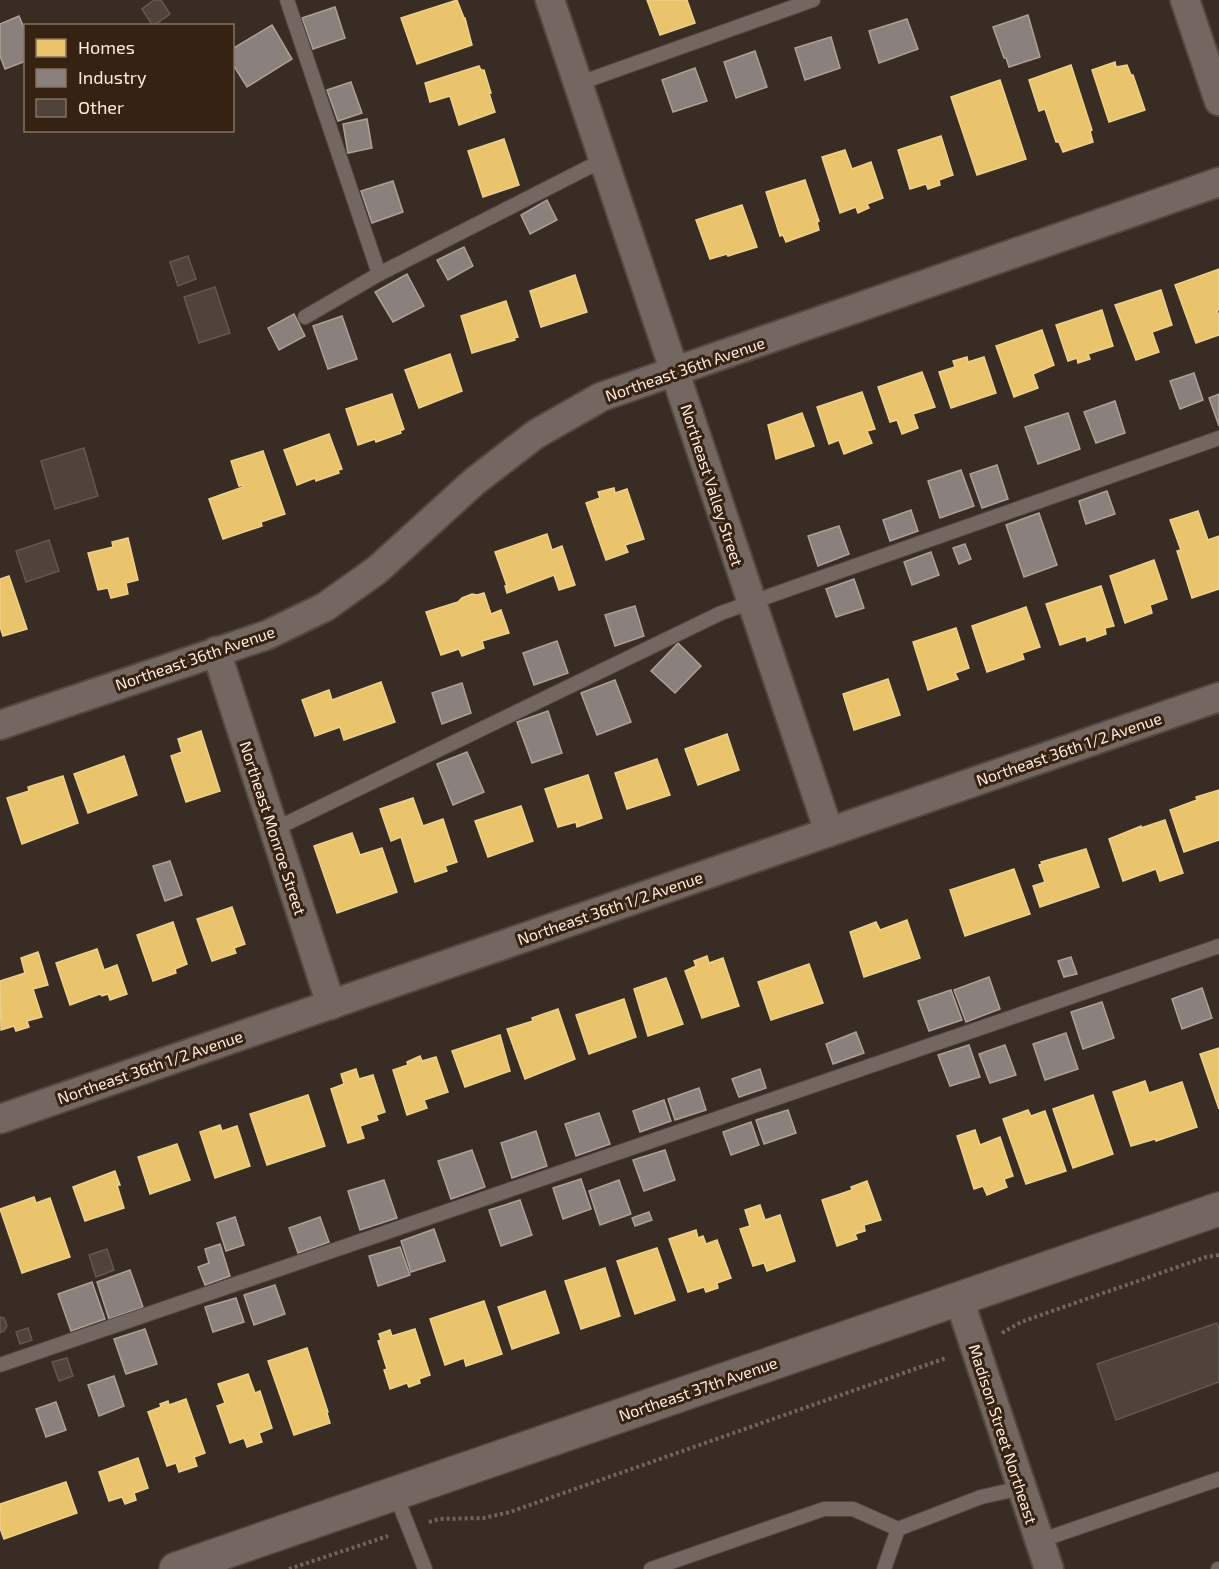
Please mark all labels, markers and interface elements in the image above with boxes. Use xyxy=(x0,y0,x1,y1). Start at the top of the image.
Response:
legend xyxy=(24,24,234,132)
text: Homes xyxy=(78,36,135,58)
text: Industry xyxy=(78,66,147,88)
text: Other xyxy=(78,96,124,118)
street label: Northeast 36th Avenue xyxy=(603,332,767,405)
street label: Northeast Valley Street xyxy=(677,401,748,568)
street label: Northeast 36th Avenue xyxy=(113,621,277,694)
street label: Northeast 36th 1/2 Avenue xyxy=(974,708,1164,789)
street label: Northeast Monroe Street xyxy=(236,739,311,917)
street label: Northeast 36th 1/2 Avenue xyxy=(515,867,705,948)
street label: Northeast 36th 1/2 Avenue xyxy=(55,1026,245,1107)
street label: Madison Street Northeast xyxy=(965,1342,1042,1526)
street label: Northeast 37th Avenue xyxy=(616,1352,780,1425)

